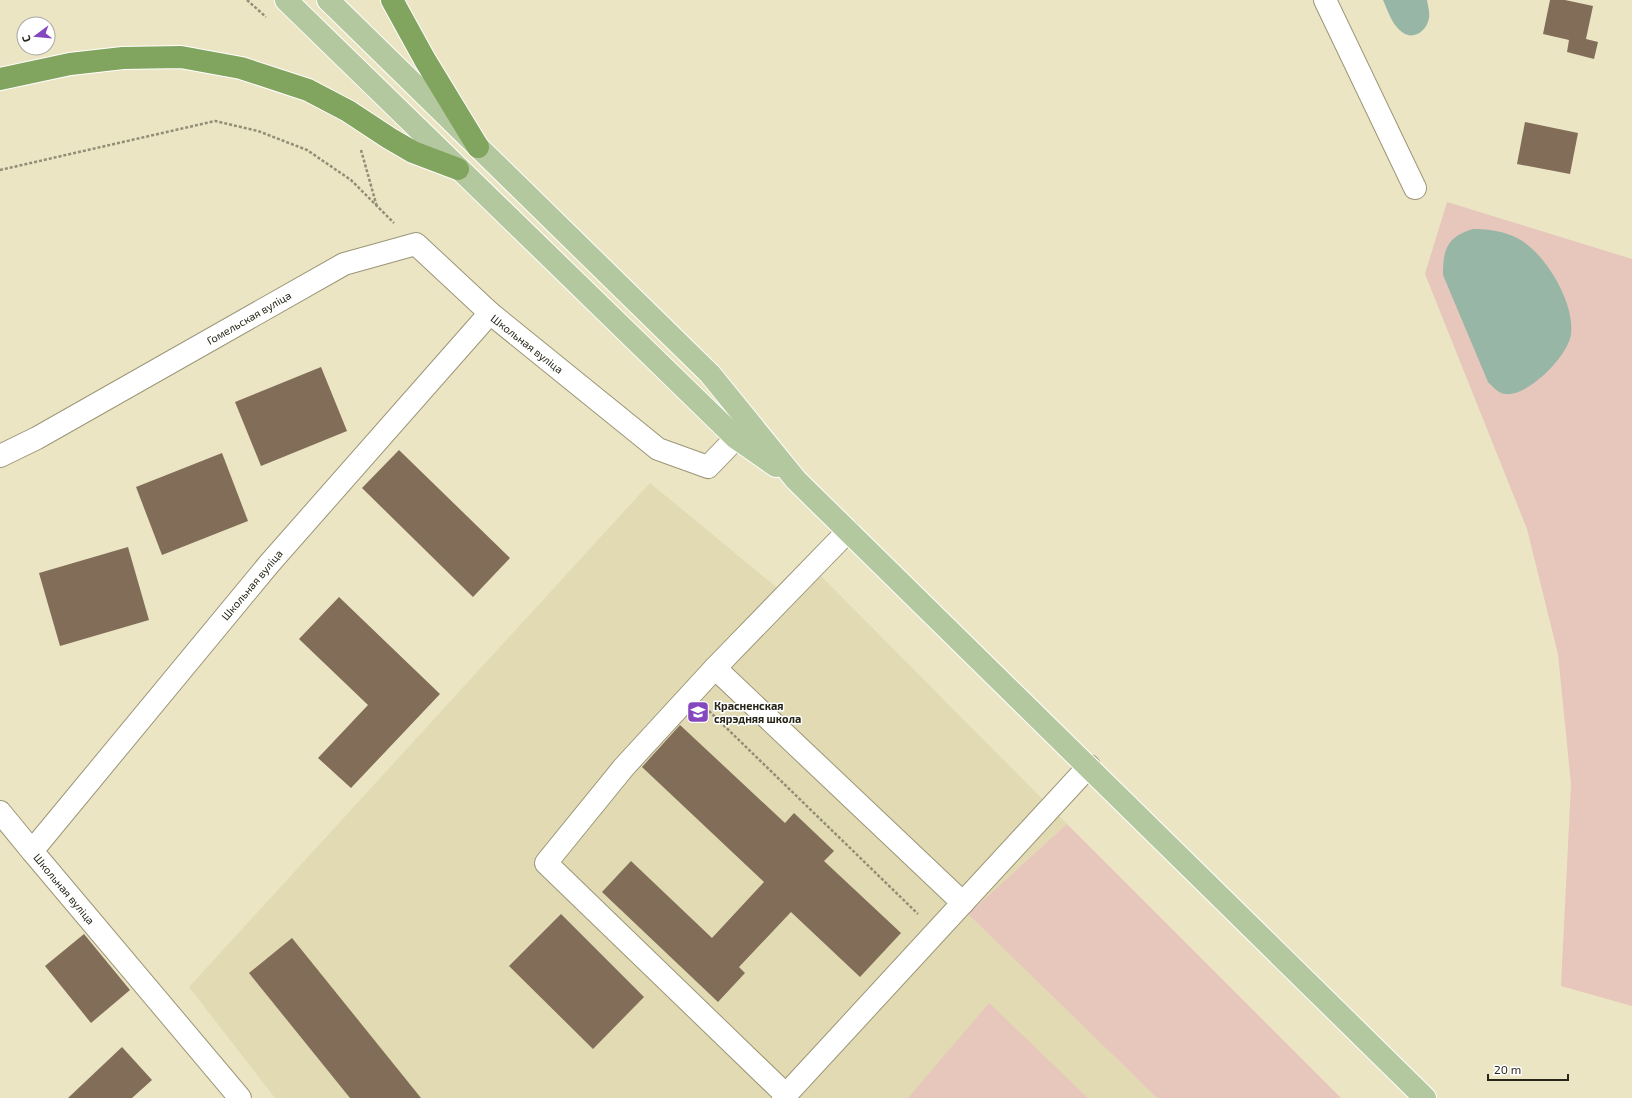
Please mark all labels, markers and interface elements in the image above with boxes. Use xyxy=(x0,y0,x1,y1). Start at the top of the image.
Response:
north arrow xyxy=(16,16,56,56)
text: С xyxy=(19,33,33,44)
street label: Гомельская вуліца xyxy=(204,288,294,348)
street label: Школьная вуліца xyxy=(488,311,566,377)
street label: Школьная вуліца xyxy=(218,547,286,623)
school or university icon: Красненская сярэдняя школа xyxy=(685,699,711,725)
place label: Красненская сярэдняя школа xyxy=(714,699,801,725)
street label: Школьная вуліца xyxy=(30,851,98,927)
scale bar xyxy=(1488,1056,1568,1082)
text: 20 m xyxy=(1494,1062,1521,1076)

